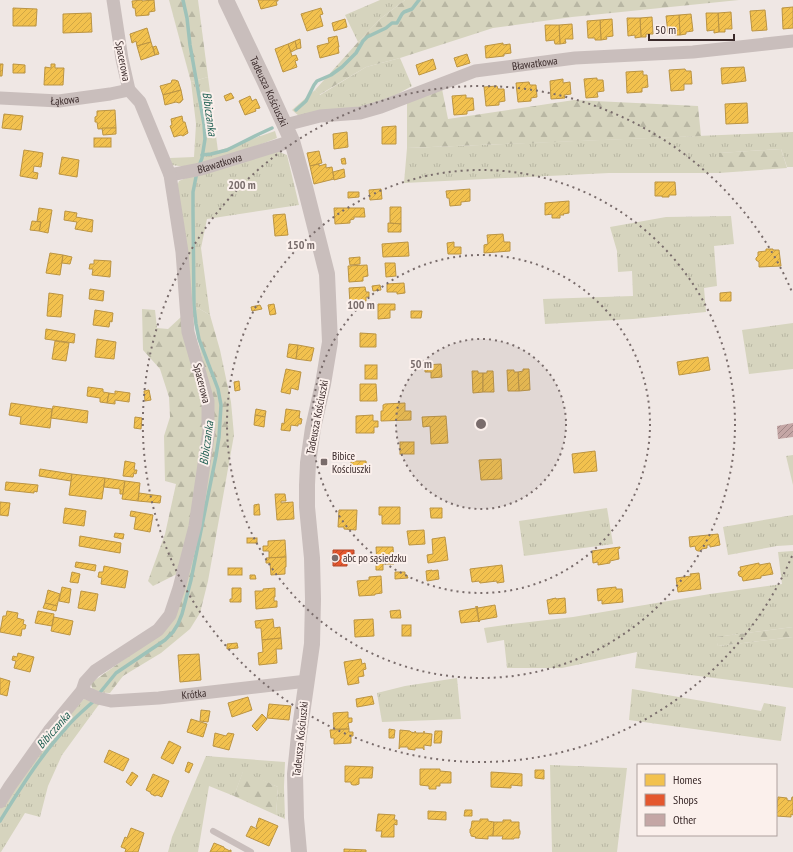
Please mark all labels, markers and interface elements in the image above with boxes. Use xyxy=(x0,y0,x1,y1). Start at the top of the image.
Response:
scale bar xyxy=(649,16,734,42)
text: 50 m xyxy=(655,22,676,37)
street label: Spacerowa xyxy=(112,40,134,82)
street label: Bławatkowa xyxy=(511,53,558,73)
street label: Tadeusza Kościuszki xyxy=(247,54,291,129)
street label: Łąkowa xyxy=(50,91,80,108)
water label: Bibiczanka xyxy=(200,91,221,138)
street label: Bławatkowa xyxy=(196,150,244,177)
text: 200 m xyxy=(228,177,256,192)
text: 150 m xyxy=(287,237,315,252)
text: 100 m xyxy=(347,297,375,312)
text: 50 m xyxy=(410,356,432,371)
street label: Spacerowa xyxy=(190,362,214,404)
street label: Tadeusza Kościuszki xyxy=(303,378,331,456)
centre of rings xyxy=(474,417,488,431)
water label: Bibiczanka xyxy=(196,419,217,466)
place label: Bibice Kościuszki xyxy=(332,449,371,476)
marker: Bibice Kościuszki xyxy=(319,457,329,467)
place label: abc po sąsiedzku xyxy=(343,551,407,565)
marker: abc po sąsiedzku xyxy=(330,553,340,563)
street label: Krótka xyxy=(181,686,207,702)
street label: Tadeusza Kościuszki xyxy=(289,701,311,777)
water label: Bibiczanka xyxy=(33,708,74,752)
legend xyxy=(637,764,777,836)
text: Homes xyxy=(673,772,701,787)
text: Shops xyxy=(673,792,698,807)
text: Other xyxy=(673,812,697,827)

